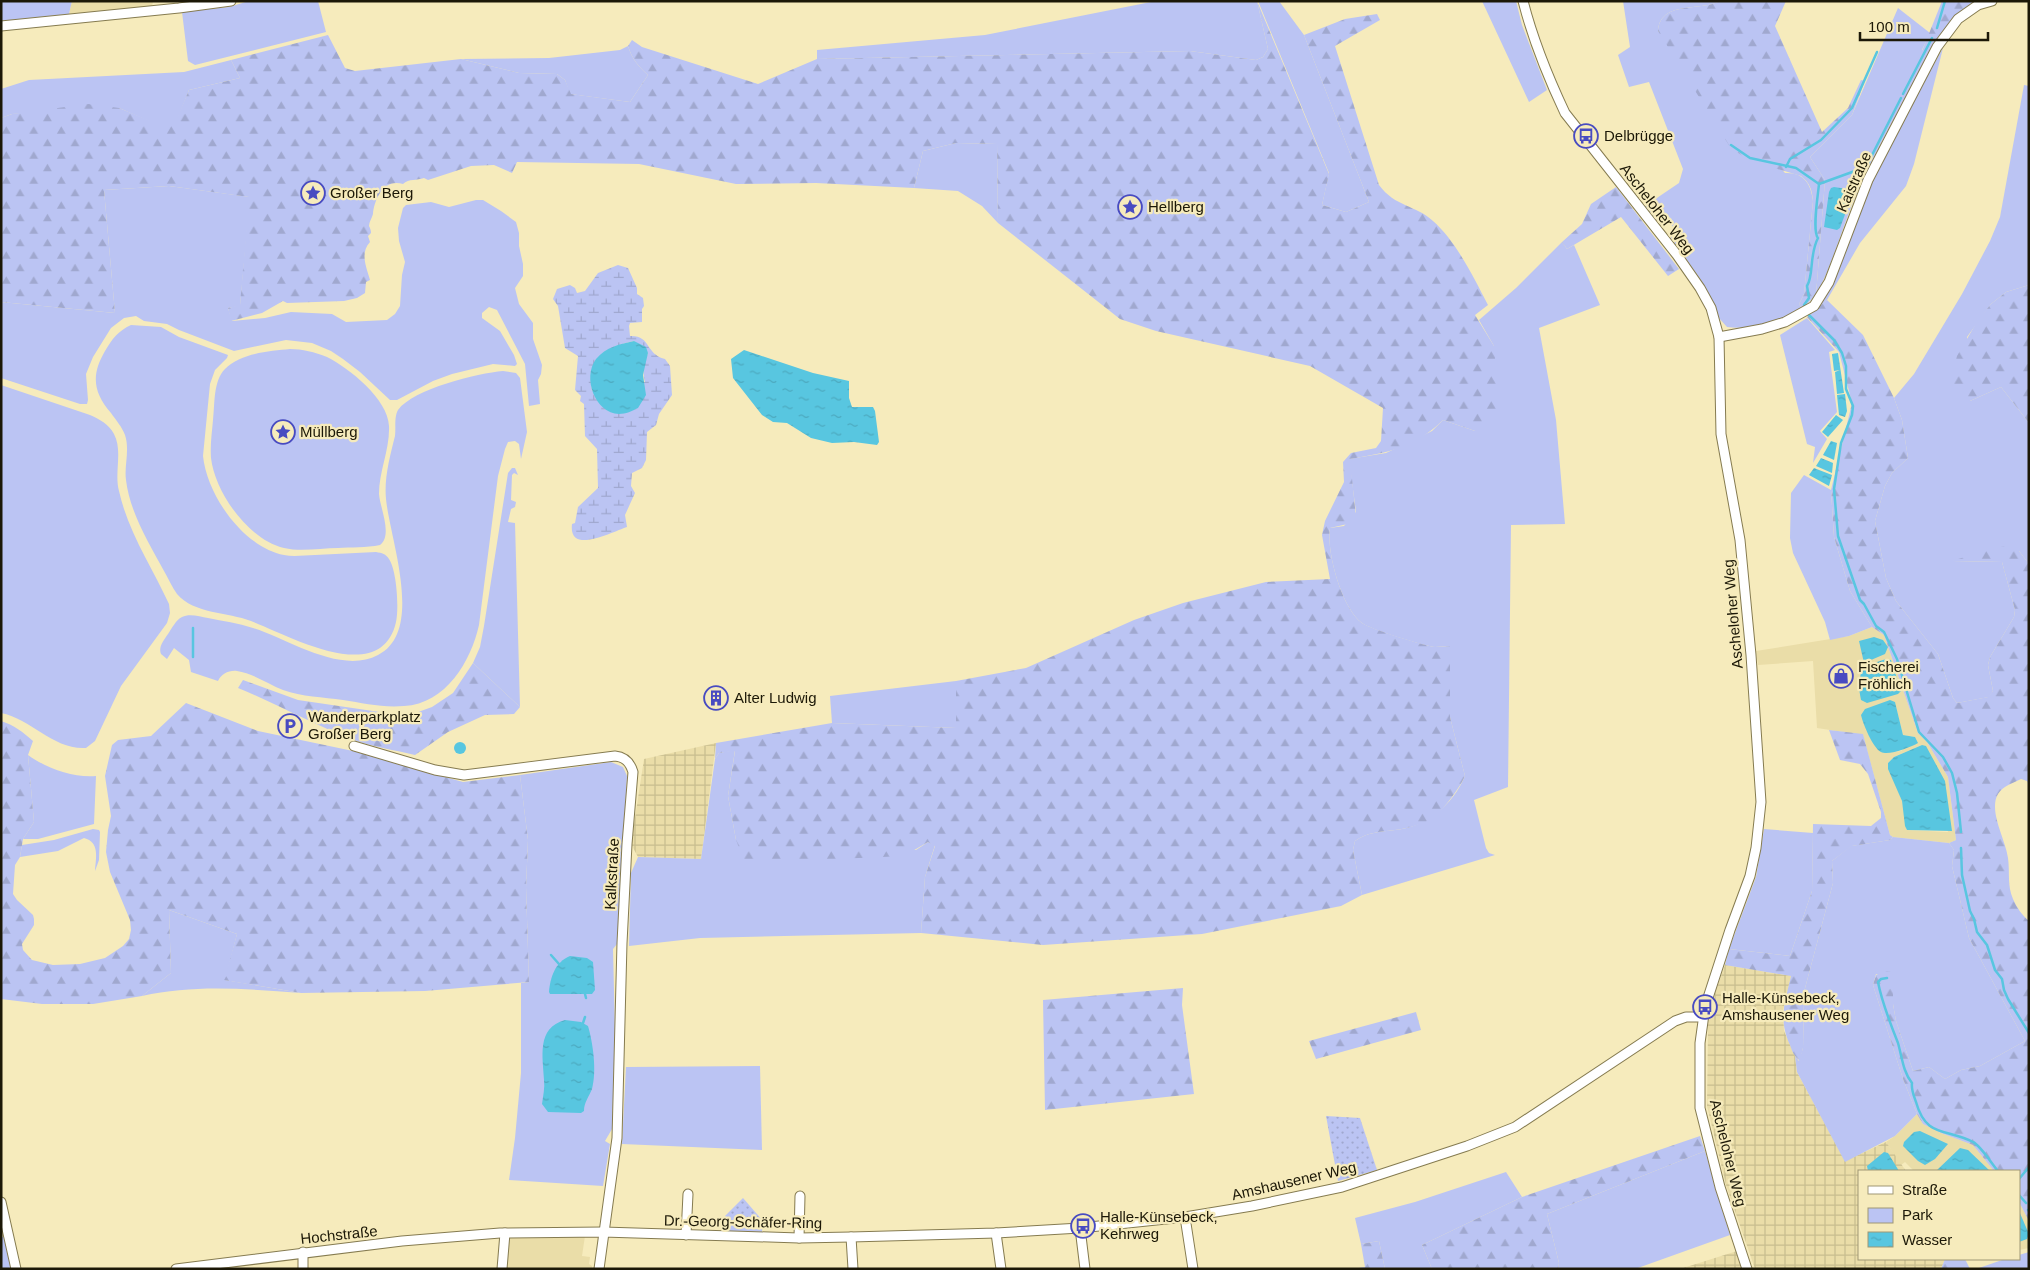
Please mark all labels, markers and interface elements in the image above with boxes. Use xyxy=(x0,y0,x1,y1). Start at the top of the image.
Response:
scale bar xyxy=(1860,10,1988,42)
text: 100 m xyxy=(1868,18,1910,35)
bus stop icon: Delbrügge xyxy=(1573,123,1599,149)
place label: Delbrügge xyxy=(1604,127,1673,144)
street label: Kaistraße xyxy=(1833,149,1874,215)
street label: Ascheloher Weg xyxy=(1617,160,1698,257)
place icon: Großer Berg xyxy=(300,180,326,206)
place label: Großer Berg xyxy=(330,184,413,201)
place icon: Hellberg xyxy=(1117,194,1143,220)
place label: Hellberg xyxy=(1148,198,1204,215)
place icon: Müllberg xyxy=(270,419,296,445)
place label: Müllberg xyxy=(300,423,358,440)
street label: Ascheloher Weg xyxy=(1719,559,1746,669)
place label: Fischerei Fröhlich xyxy=(1858,658,1919,692)
shop icon: Fischerei Fröhlich xyxy=(1828,663,1854,689)
building icon: Alter Ludwig xyxy=(703,685,729,711)
place label: Alter Ludwig xyxy=(734,689,817,706)
place label: Wanderparkplatz Großer Berg xyxy=(308,708,421,742)
parking icon: Wanderparkplatz Großer Berg xyxy=(277,713,303,739)
street label: Kalkstraße xyxy=(601,838,622,910)
place label: Halle-Künsebeck, Amshausener Weg xyxy=(1722,989,1849,1023)
bus stop icon: Halle-Künsebeck, Amshausener Weg xyxy=(1692,994,1718,1020)
street label: Ascheloher Weg xyxy=(1707,1098,1750,1208)
street label: Amshausener Weg xyxy=(1230,1158,1358,1203)
legend xyxy=(1858,1170,2020,1260)
text: Straße xyxy=(1902,1181,1947,1198)
text: Park xyxy=(1902,1206,1933,1223)
place label: Halle-Künsebeck, Kehrweg xyxy=(1100,1208,1218,1242)
street label: Dr.-Georg-Schäfer-Ring xyxy=(664,1212,822,1231)
bus stop icon: Halle-Künsebeck, Kehrweg xyxy=(1070,1213,1096,1239)
street label: Hochstraße xyxy=(300,1222,378,1247)
text: Wasser xyxy=(1902,1231,1952,1248)

